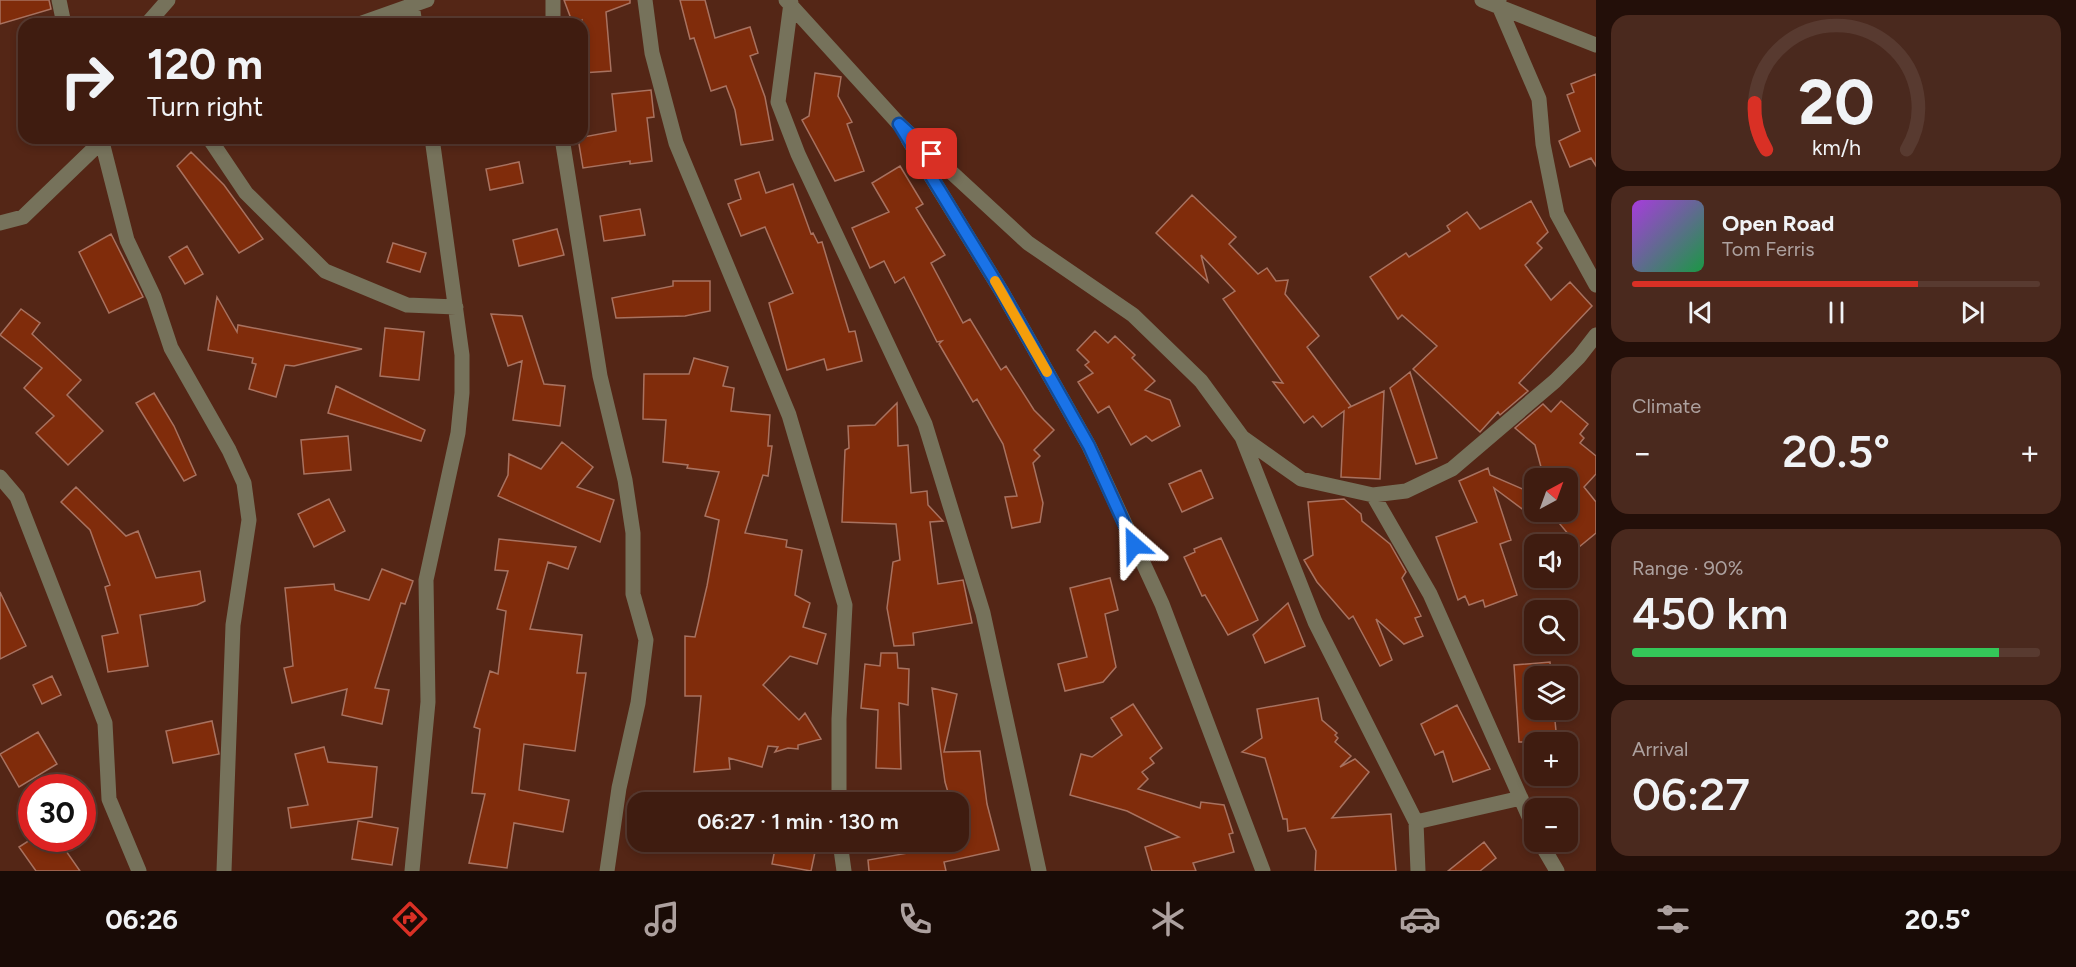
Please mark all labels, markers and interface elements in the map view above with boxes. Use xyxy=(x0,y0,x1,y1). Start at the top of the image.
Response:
text: 120 m xyxy=(147,39,263,90)
icon: right xyxy=(48,42,126,120)
text: 20 xyxy=(1798,65,1874,140)
text: Turn right xyxy=(147,90,263,123)
pin xyxy=(906,128,957,179)
text: km/h xyxy=(1812,135,1860,160)
icon: arrive xyxy=(915,137,948,170)
text: Open Road xyxy=(1722,210,1834,237)
text: Tom Ferris xyxy=(1722,237,1815,261)
icon: previous xyxy=(1684,296,1717,329)
icon: pause xyxy=(1820,296,1853,329)
icon: next xyxy=(1956,296,1989,329)
text: Climate xyxy=(1632,394,1701,418)
text: 20.5° xyxy=(1782,424,1890,478)
text: − xyxy=(1632,433,1653,472)
text: + xyxy=(2019,433,2040,472)
north arrow xyxy=(1524,468,1578,522)
map controls xyxy=(1524,468,1578,852)
position arrow xyxy=(1102,513,1166,577)
button: sound xyxy=(1524,534,1578,588)
text: Range · 90% xyxy=(1632,556,1743,580)
text: 450 km xyxy=(1632,586,1788,640)
button: search xyxy=(1524,600,1578,654)
button: layers xyxy=(1524,666,1578,720)
button: + xyxy=(1524,732,1578,786)
text: Arrival xyxy=(1632,737,1688,761)
text: 06:27 xyxy=(1632,767,1750,821)
speed limit sign: 30 xyxy=(18,774,96,852)
button: − xyxy=(1524,798,1578,852)
text: 06:27 · 1 min · 130 m xyxy=(697,808,899,835)
icon: directions xyxy=(389,898,431,940)
icon: music xyxy=(641,898,683,940)
icon: phone xyxy=(894,898,936,940)
icon: climate xyxy=(1147,898,1189,940)
icon: car xyxy=(1399,898,1441,940)
icon: filters xyxy=(1652,898,1694,940)
text: 06:26 xyxy=(105,903,178,936)
text: 20.5° xyxy=(1905,903,1971,936)

